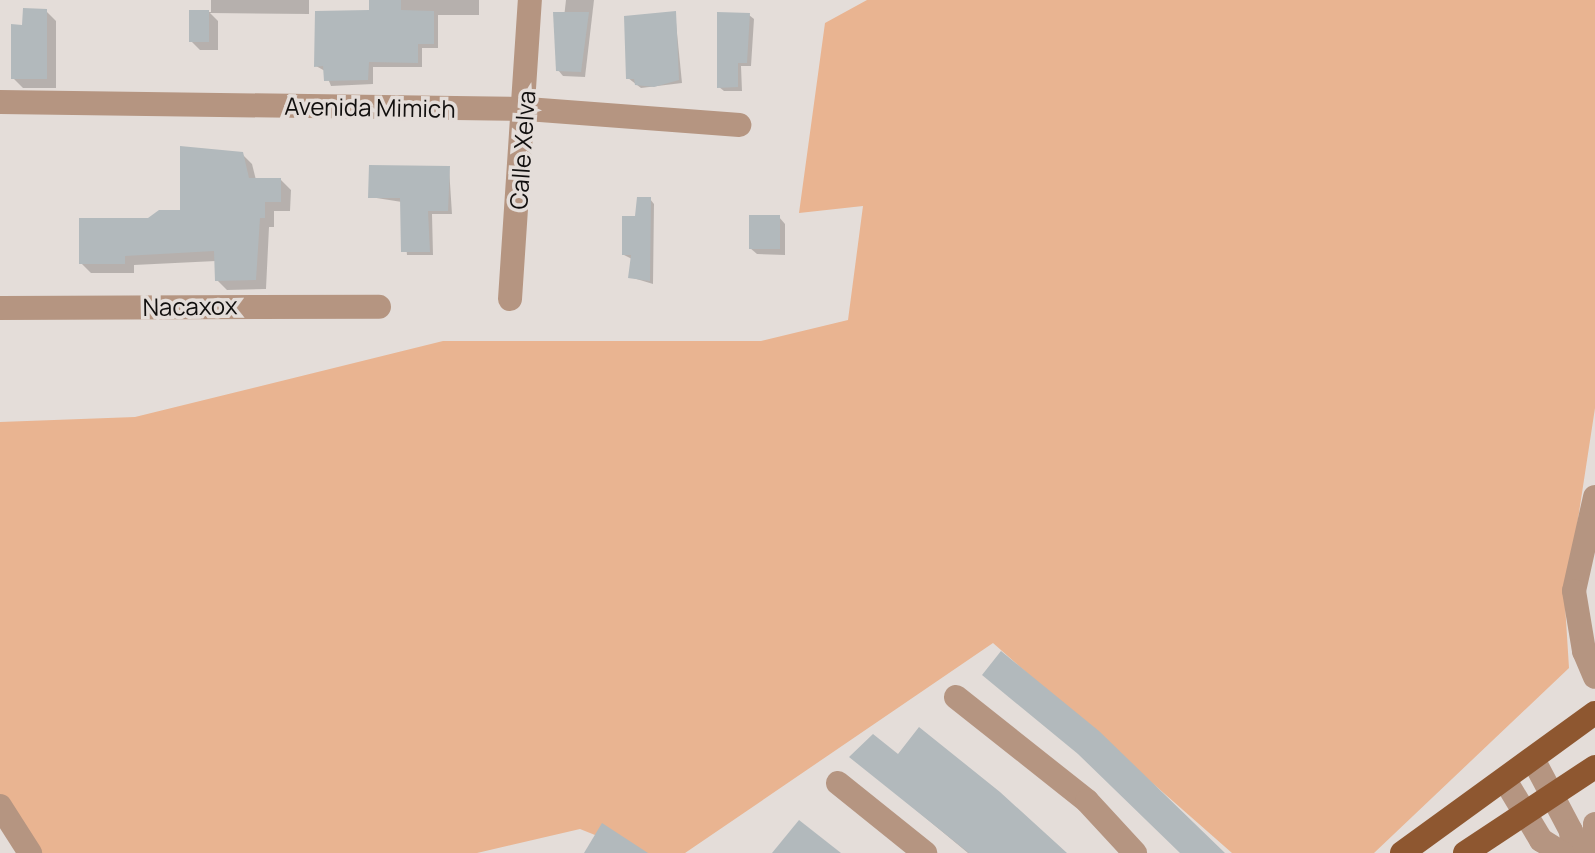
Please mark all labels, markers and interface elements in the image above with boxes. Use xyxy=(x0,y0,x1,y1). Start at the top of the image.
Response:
street label: Calle Xelva xyxy=(503,90,541,210)
street label: Avenida Mimich xyxy=(284,91,456,123)
street label: Nacaxox xyxy=(142,291,238,321)

